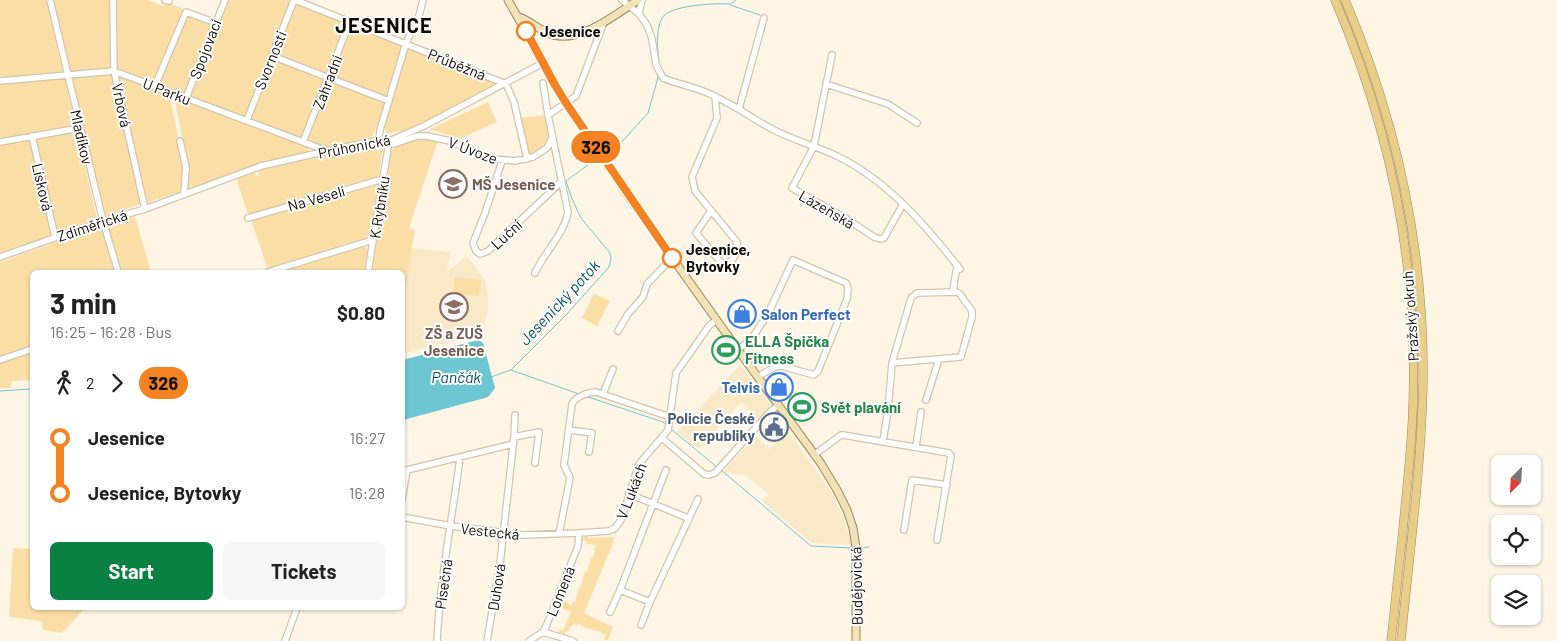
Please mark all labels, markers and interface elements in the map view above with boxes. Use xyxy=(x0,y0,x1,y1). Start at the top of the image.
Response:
district label: JESENICE xyxy=(335,13,433,37)
street label: Spojovací xyxy=(185,17,225,81)
marker: Jesenice xyxy=(516,21,536,41)
place label: Jesenice xyxy=(540,22,601,40)
street label: Svornosti xyxy=(250,28,290,92)
street label: Průběžná xyxy=(425,44,489,84)
street label: Zahradní xyxy=(308,52,346,112)
street label: U Parku xyxy=(140,74,194,108)
street label: Vrbová xyxy=(109,81,135,129)
street label: Mladíkov xyxy=(67,108,97,166)
street label: Průhonická xyxy=(316,130,392,162)
line badge: 326 xyxy=(567,131,625,163)
street label: V Úvoze xyxy=(446,133,500,167)
text: 326 xyxy=(581,136,611,158)
street label: Lísková xyxy=(29,161,57,213)
school or university icon: MŠ Jesenice xyxy=(438,169,468,199)
street label: K Rybníku xyxy=(365,174,393,240)
place label: MŠ Jesenice xyxy=(472,175,555,193)
street label: Na Veselí xyxy=(285,181,347,215)
street label: Lázeňská xyxy=(796,186,858,232)
street label: Zdiměřická xyxy=(55,205,129,245)
street label: Luční xyxy=(487,215,525,253)
place label: Jesenice, Bytovky xyxy=(686,240,750,275)
marker: Jesenice, Bytovky xyxy=(662,248,682,268)
water label: Jesenický potok xyxy=(515,255,604,349)
street label: Pražský okruh xyxy=(1398,270,1422,362)
text: 3 min xyxy=(50,286,117,320)
school or university icon: ZŠ a ZUŠ Jesenice xyxy=(439,292,469,322)
shop icon: Salon Perfect xyxy=(727,299,757,329)
text: $0.80 xyxy=(337,301,385,324)
place label: Salon Perfect xyxy=(761,305,851,323)
text: 16:25 – 16:28 · Bus xyxy=(50,322,172,341)
place label: ZŠ a ZUŠ Jesenice xyxy=(424,324,484,359)
place label: ELLA Špička Fitness xyxy=(745,332,829,367)
sports icon: ELLA Špička Fitness xyxy=(711,335,741,365)
water label: Pančák xyxy=(431,367,481,386)
icon: walk xyxy=(50,369,78,397)
icon: forward xyxy=(103,369,131,397)
text: 326 xyxy=(149,372,178,394)
shop icon: Telvis xyxy=(764,372,794,402)
text: 2 xyxy=(86,373,95,392)
place label: Telvis xyxy=(721,378,760,396)
sports icon: Svět plavání xyxy=(787,392,817,422)
place label: Svět plavání xyxy=(821,398,901,416)
place label: Policie České republiky xyxy=(667,409,755,444)
public building icon: Policie České republiky xyxy=(759,412,789,442)
text: Jesenice xyxy=(88,426,165,449)
text: 16:27 xyxy=(350,428,385,447)
north arrow xyxy=(1491,455,1541,505)
map controls xyxy=(1491,455,1541,625)
street label: V Lukách xyxy=(612,460,650,522)
text: Jesenice, Bytovky xyxy=(88,481,241,504)
text: 16:28 xyxy=(349,483,385,502)
button: locate xyxy=(1491,515,1541,565)
street label: Vestecká xyxy=(460,519,520,543)
button: Start xyxy=(50,542,213,600)
button: Tickets xyxy=(223,542,385,600)
street label: Budějovická xyxy=(846,546,866,626)
street label: Písečná xyxy=(431,558,455,610)
street label: Duhová xyxy=(483,562,509,612)
street label: Lomená xyxy=(542,563,578,619)
button: layers xyxy=(1491,575,1541,625)

